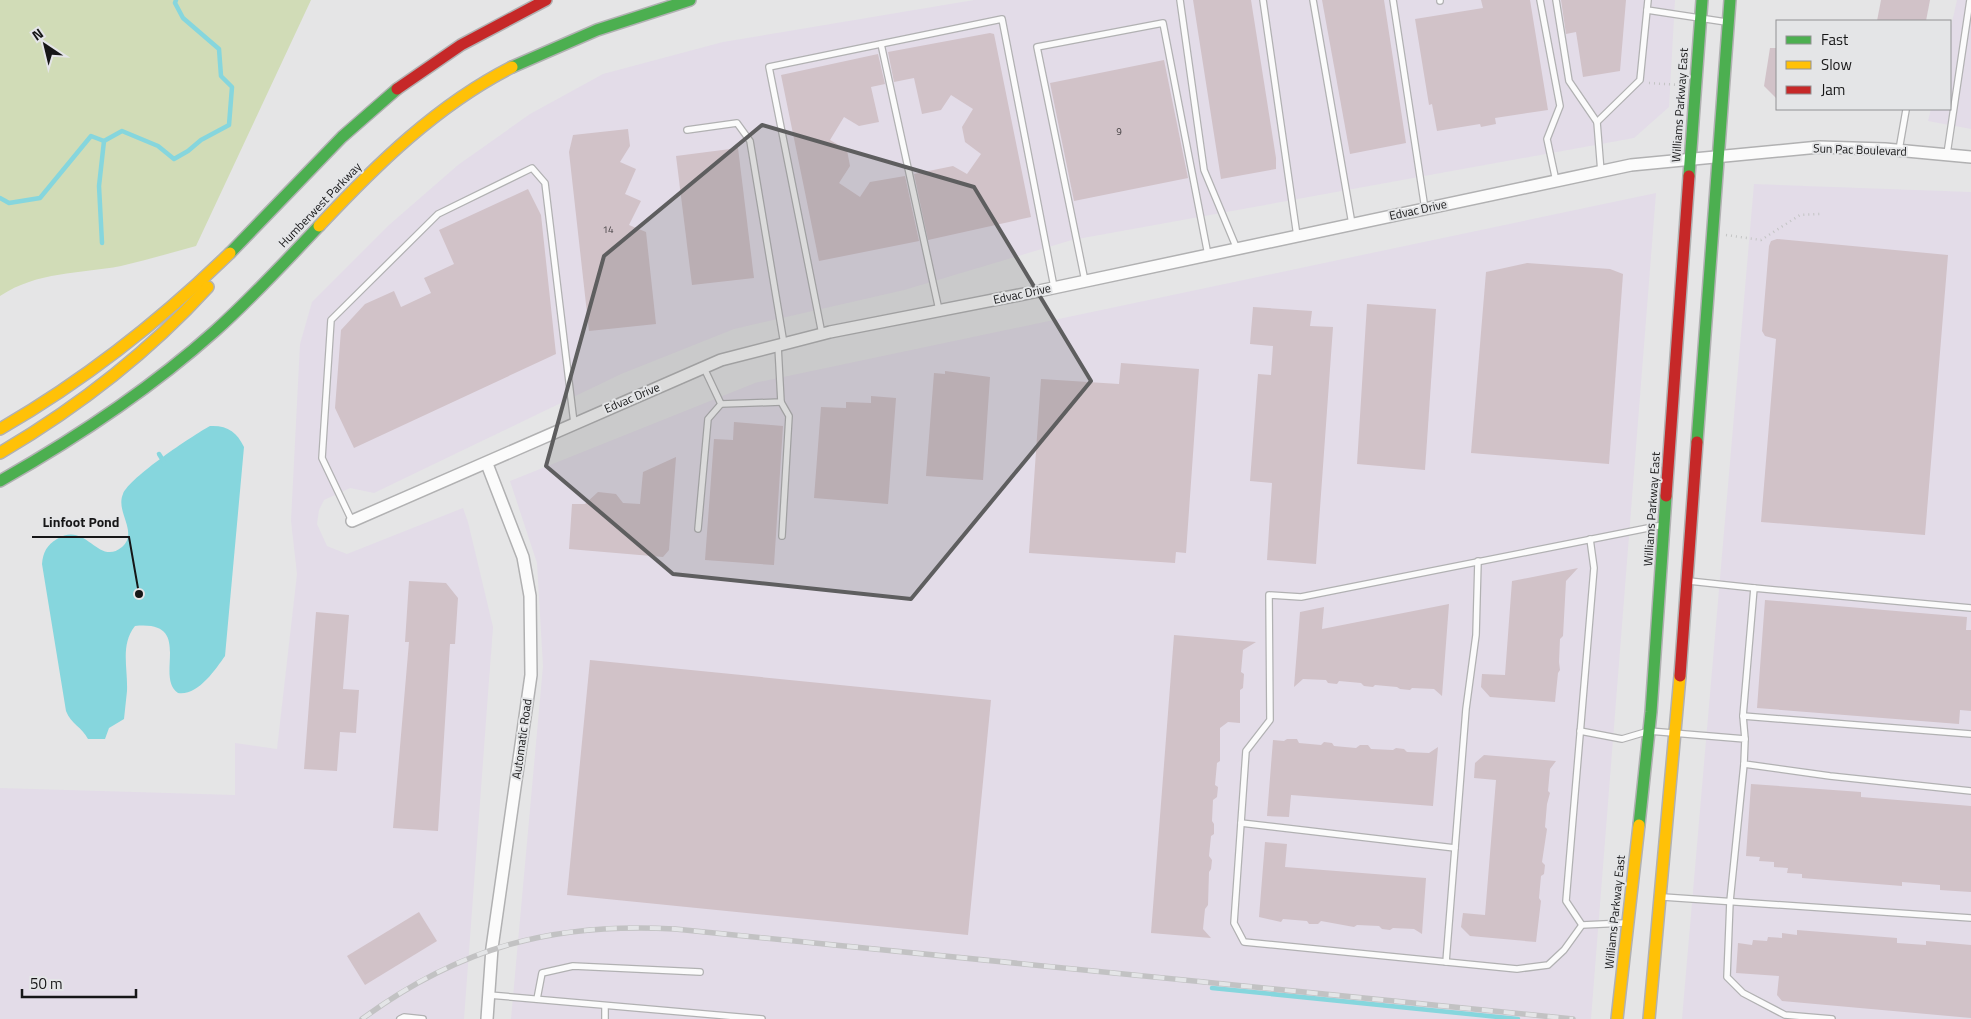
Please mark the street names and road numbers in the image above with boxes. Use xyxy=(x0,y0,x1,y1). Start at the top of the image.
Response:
street label: Williams Parkway East xyxy=(1666,46,1693,163)
street label: Sun Pac Boulevard xyxy=(1813,138,1907,161)
street label: Humberwest Parkway xyxy=(274,157,366,252)
street label: Edvac Drive xyxy=(1387,194,1449,225)
street label: Edvac Drive xyxy=(991,278,1053,309)
street label: Edvac Drive xyxy=(601,377,663,418)
street label: Williams Parkway East xyxy=(1638,450,1665,567)
street label: Automatic Road xyxy=(506,698,537,780)
street label: Williams Parkway East xyxy=(1599,853,1630,970)

